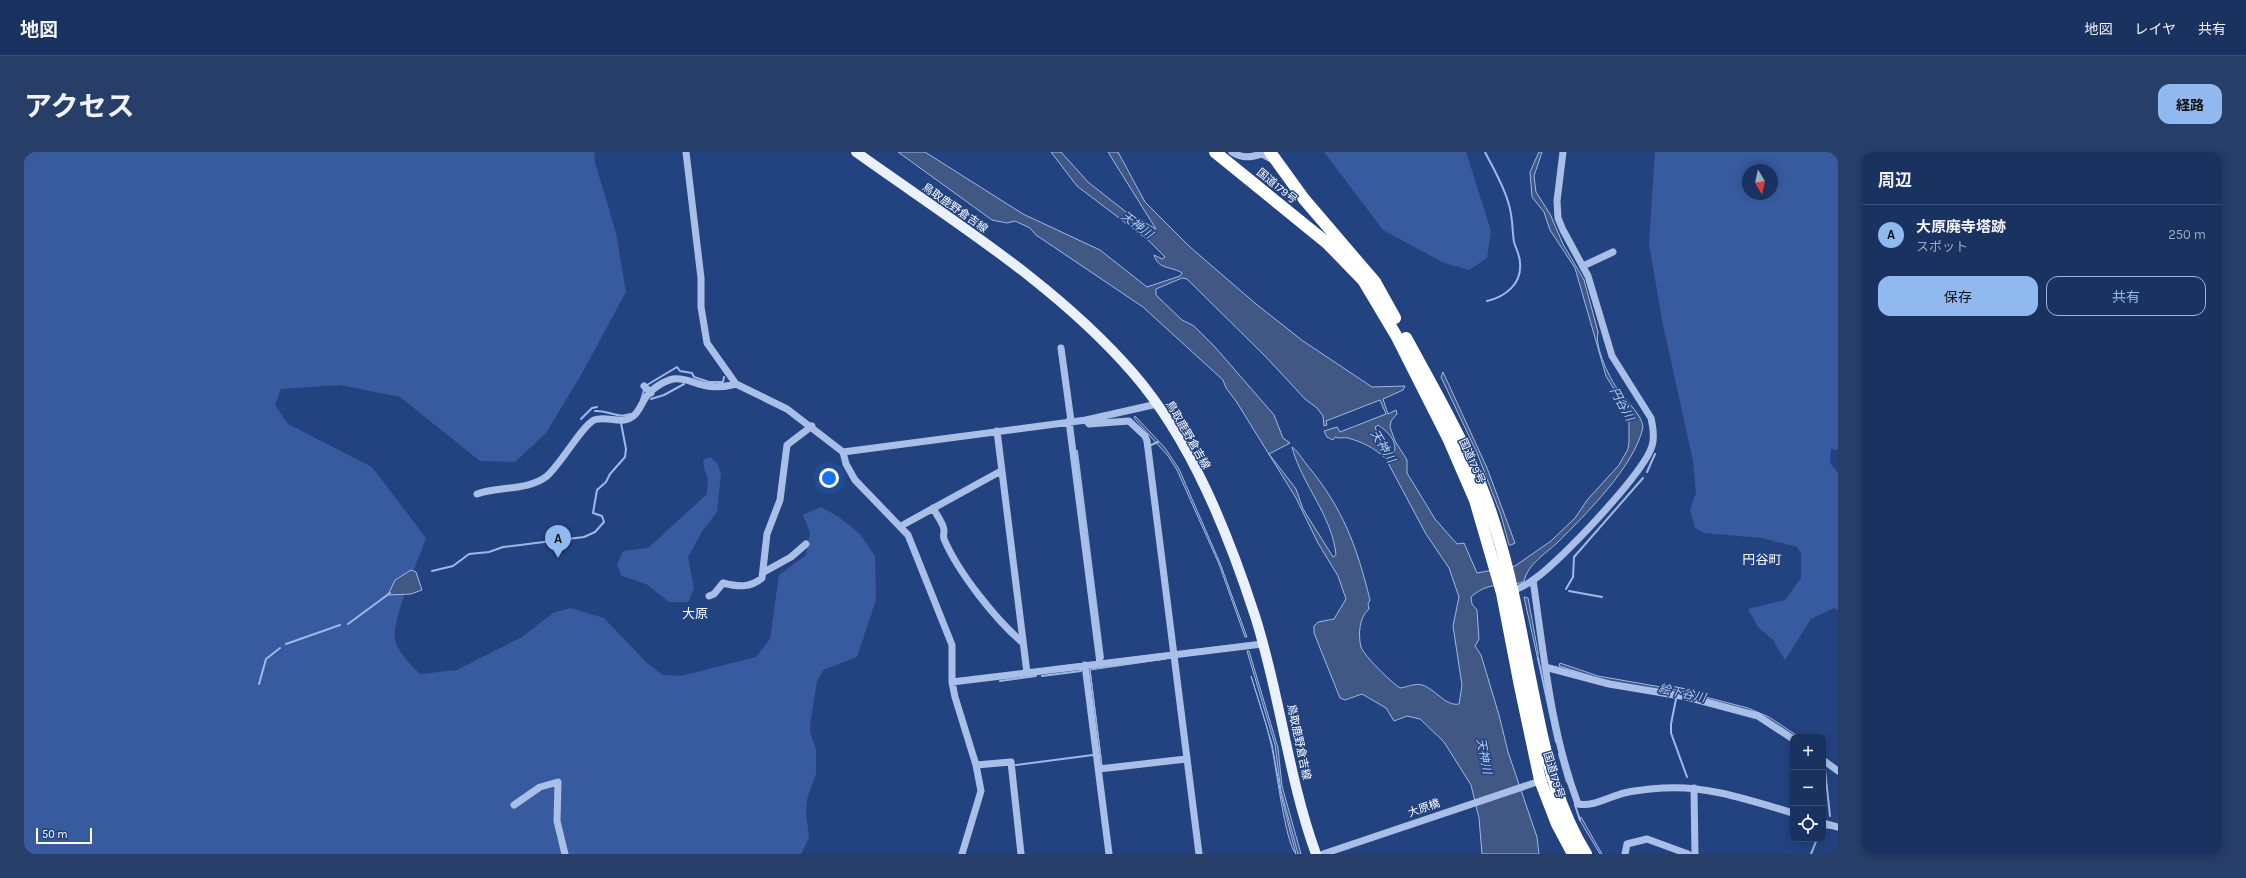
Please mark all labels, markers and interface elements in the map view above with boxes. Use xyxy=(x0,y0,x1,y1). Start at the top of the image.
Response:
text: 地図 xyxy=(20,19,58,41)
text: 地図 xyxy=(2084,21,2112,38)
text: レイヤ xyxy=(2134,21,2176,38)
text: 共有 xyxy=(2198,21,2226,38)
button: 経路 xyxy=(2158,84,2222,124)
text: アクセス xyxy=(24,90,135,123)
north arrow xyxy=(1742,164,1778,200)
street label: 国道179号 xyxy=(1254,166,1300,206)
text: 周辺 xyxy=(1878,170,1912,190)
street label: 鳥取鹿野倉吉線 xyxy=(920,181,990,235)
water label: 天神川 xyxy=(1118,209,1157,243)
text: 大原廃寺塔跡 xyxy=(1916,218,2006,236)
text: A xyxy=(1887,227,1895,242)
text: 250 m xyxy=(2168,227,2206,242)
text: スポット xyxy=(1916,239,1968,254)
button: 保存 xyxy=(1878,276,2038,316)
button: 共有 xyxy=(2046,276,2206,316)
water label: 円谷川 xyxy=(1607,385,1638,425)
street label: 鳥取鹿野倉吉線 xyxy=(1163,398,1213,472)
water label: 天神川 xyxy=(1368,427,1399,467)
street label: 国道179号 xyxy=(1456,436,1488,486)
your location xyxy=(819,468,839,488)
pin: A xyxy=(545,525,571,558)
district label: 円谷町 xyxy=(1742,552,1782,567)
district label: 大原 xyxy=(682,606,708,621)
water label: 絵下谷川 xyxy=(1657,681,1709,705)
street label: 鳥取鹿野倉吉線 xyxy=(1285,703,1313,781)
map controls xyxy=(1790,734,1826,842)
button: + xyxy=(1790,734,1826,770)
water label: 天神川 xyxy=(1474,737,1495,777)
street label: 国道179号 xyxy=(1541,750,1567,800)
button: − xyxy=(1790,770,1826,806)
street label: 大原橋 xyxy=(1406,796,1442,820)
button: locate xyxy=(1790,806,1826,842)
scale bar xyxy=(36,826,92,845)
text: 50 m xyxy=(42,828,68,841)

